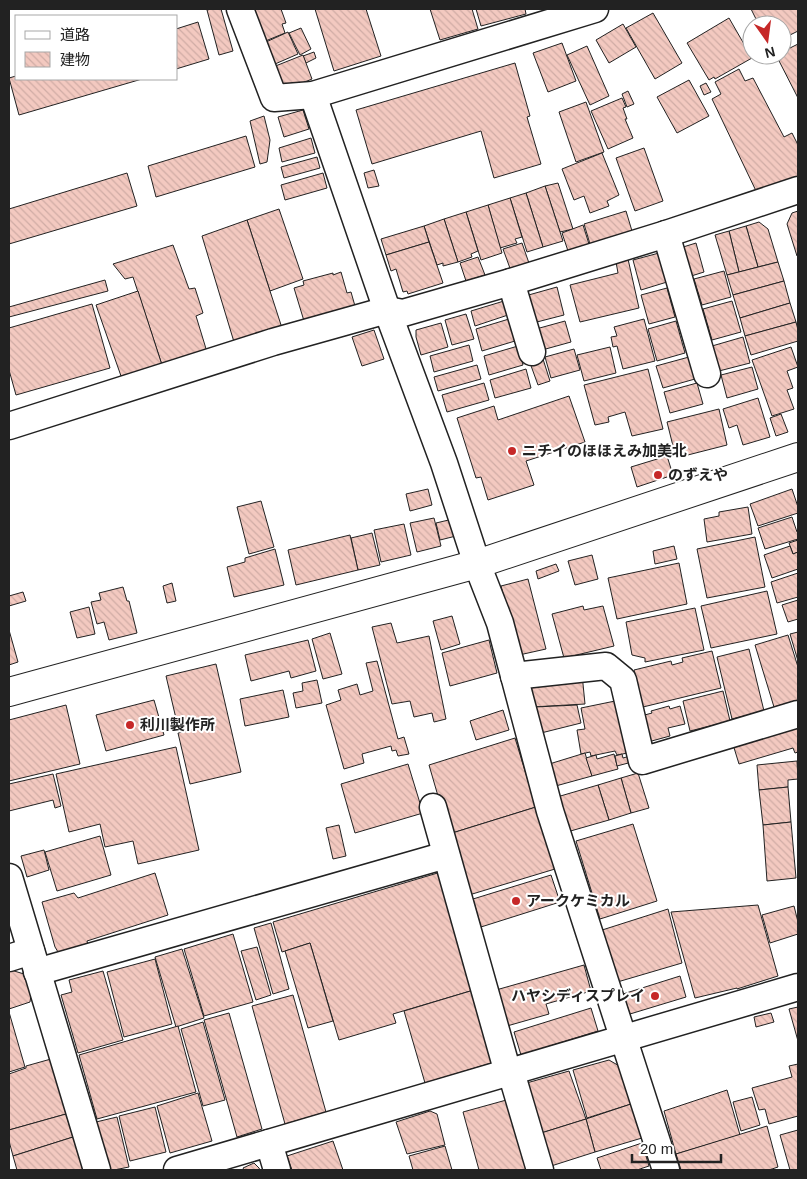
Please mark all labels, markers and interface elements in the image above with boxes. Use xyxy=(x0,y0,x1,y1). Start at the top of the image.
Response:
legend xyxy=(15,15,178,80)
north arrow xyxy=(742,15,792,65)
text: 道路 xyxy=(60,26,90,43)
text: N xyxy=(763,44,777,62)
text: 建物 xyxy=(60,51,90,68)
place label: ニチイのほほえみ加美北 xyxy=(522,442,687,459)
marker: ニチイのほほえみ加美北 xyxy=(506,445,518,457)
place label: のずえや xyxy=(668,466,728,483)
marker: のずえや xyxy=(652,469,664,481)
place label: 利川製作所 xyxy=(140,716,215,733)
marker: 利川製作所 xyxy=(124,719,136,731)
place label: アークケミカル xyxy=(526,892,630,909)
marker: アークケミカル xyxy=(510,895,522,907)
place label: ハヤシディスプレイ xyxy=(511,987,645,1004)
marker: ハヤシディスプレイ xyxy=(649,990,661,1002)
scale bar xyxy=(632,1132,721,1164)
text: 20 m xyxy=(640,1140,673,1157)

